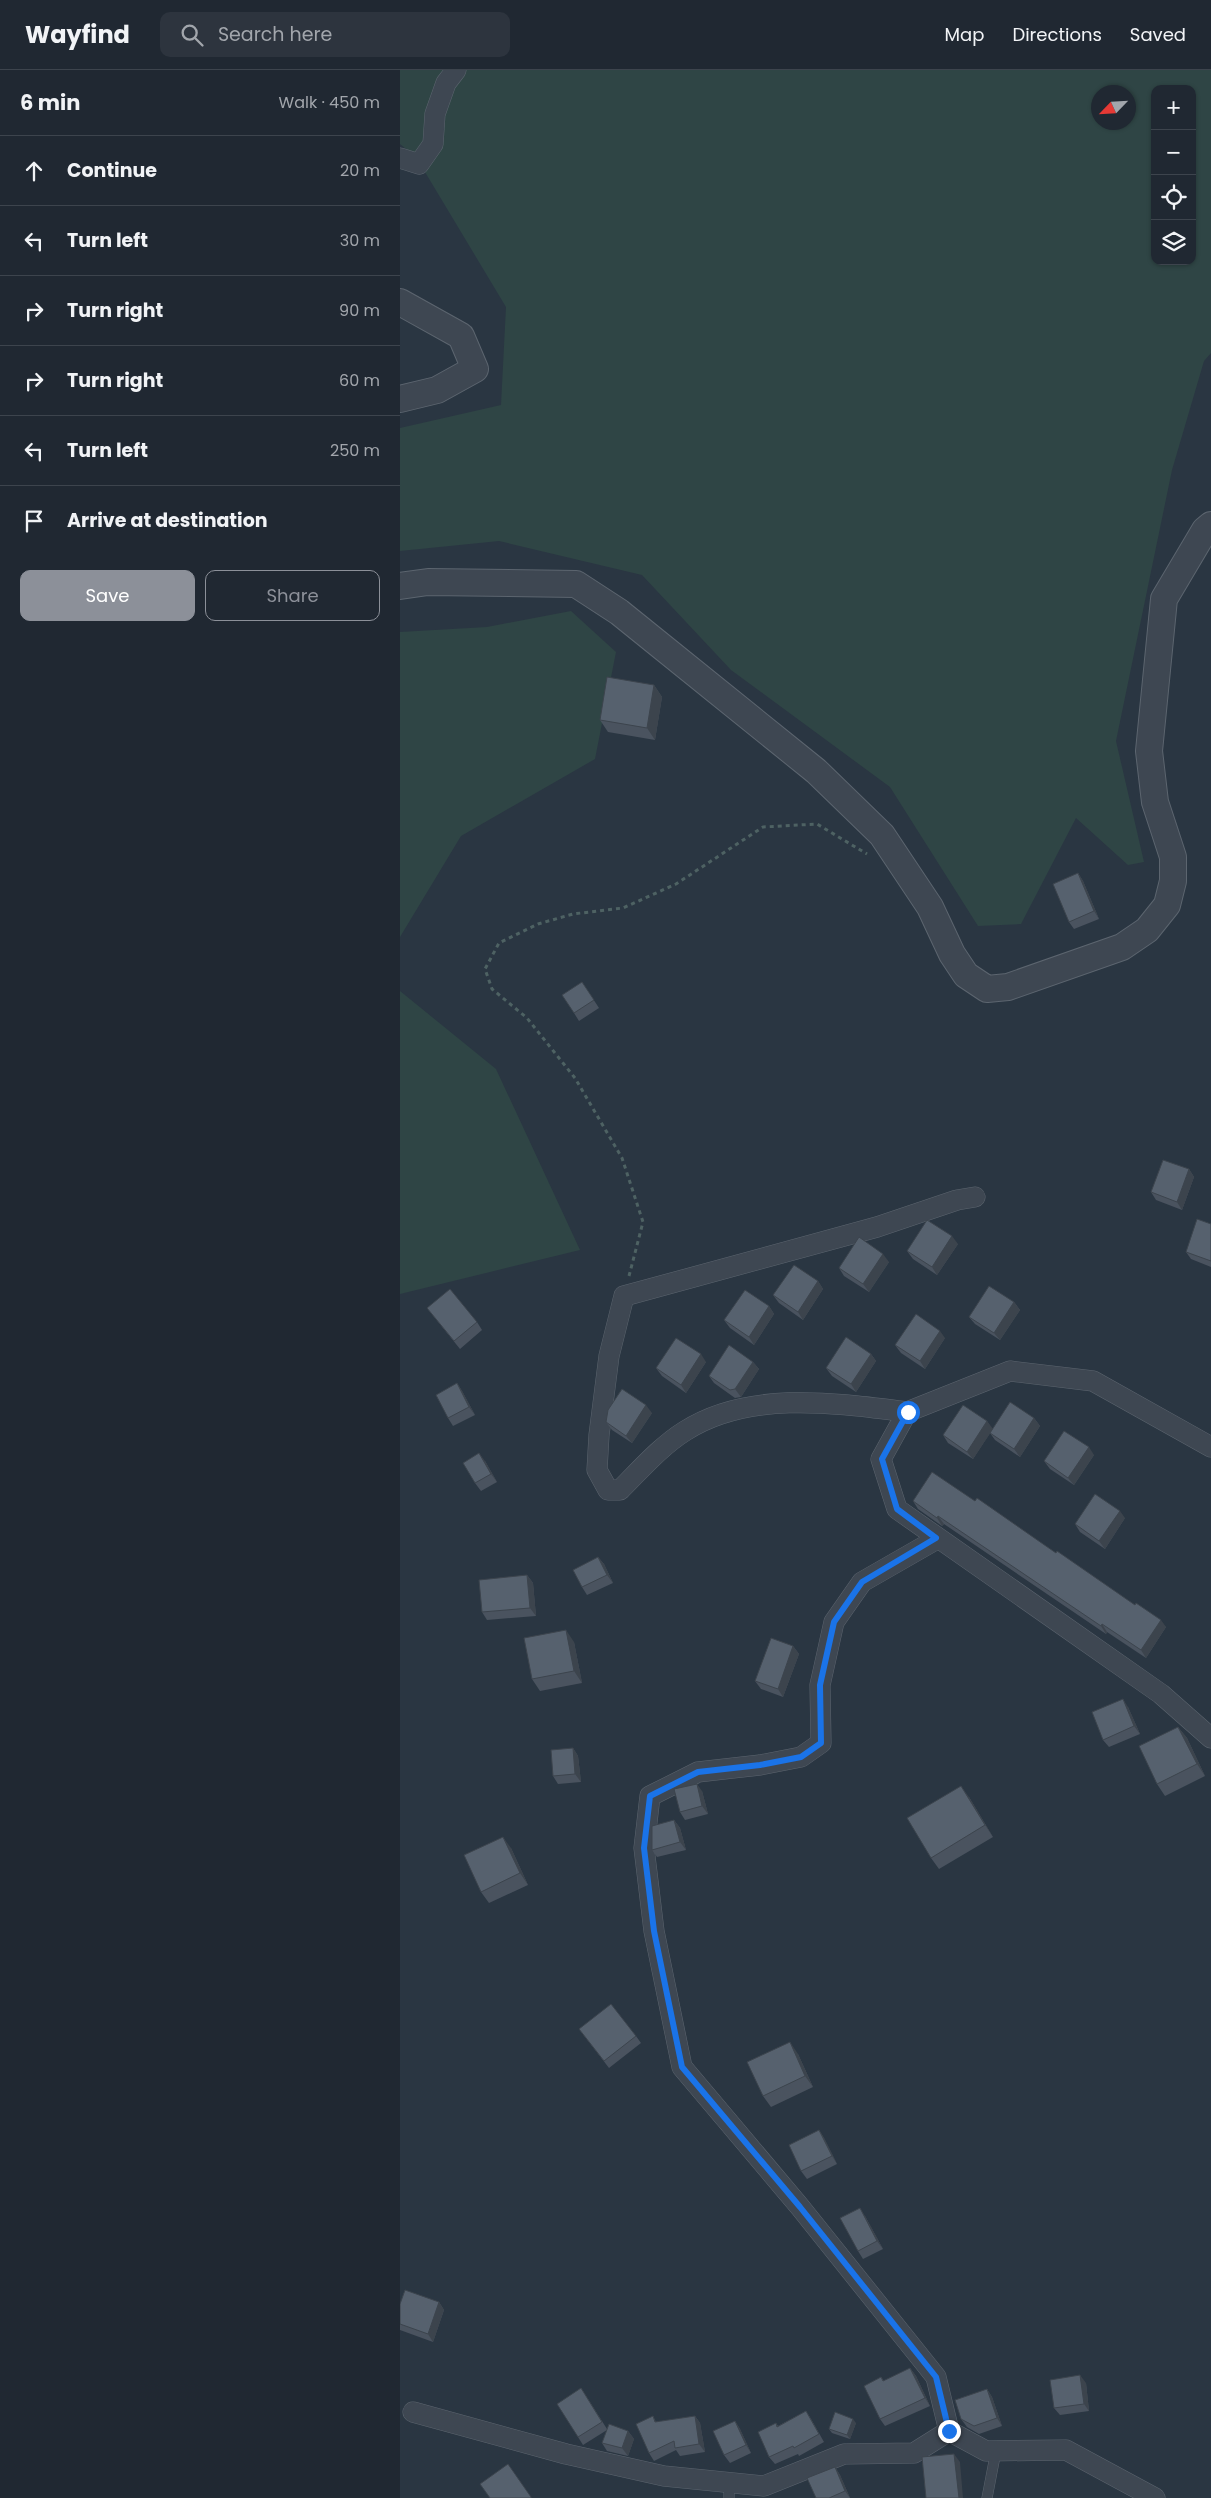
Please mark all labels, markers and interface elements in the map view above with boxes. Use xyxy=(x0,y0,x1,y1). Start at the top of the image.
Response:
search box xyxy=(160,12,510,57)
text: Wayfind xyxy=(25,18,130,51)
icon: search xyxy=(178,21,206,49)
text: Search here xyxy=(218,21,332,48)
text: Map xyxy=(945,22,984,47)
text: Directions xyxy=(1012,22,1102,47)
text: Saved xyxy=(1130,22,1186,47)
north arrow xyxy=(1091,85,1136,130)
map controls xyxy=(1151,85,1196,265)
button: + xyxy=(1151,85,1196,130)
text: 6 min xyxy=(20,88,80,117)
text: Walk · 450 m xyxy=(279,91,380,114)
button: − xyxy=(1151,130,1196,175)
icon: ahead xyxy=(20,157,48,185)
text: Continue xyxy=(67,157,157,184)
text: 20 m xyxy=(340,159,380,182)
button: locate xyxy=(1151,175,1196,220)
button: layers xyxy=(1151,220,1196,265)
icon: left xyxy=(20,227,48,255)
text: Turn left xyxy=(67,227,148,254)
text: 30 m xyxy=(340,229,380,252)
icon: right xyxy=(20,297,48,325)
text: Turn right xyxy=(67,297,163,324)
text: 90 m xyxy=(339,299,380,322)
icon: right xyxy=(20,367,48,395)
text: Turn right xyxy=(67,367,163,394)
text: 60 m xyxy=(339,369,380,392)
icon: left xyxy=(20,437,48,465)
text: Turn left xyxy=(67,437,148,464)
text: 250 m xyxy=(330,439,380,462)
icon: arrive xyxy=(20,507,48,535)
text: Arrive at destination xyxy=(67,507,268,534)
button: Save xyxy=(20,570,195,621)
button: Share xyxy=(205,570,380,621)
route start xyxy=(897,1401,920,1424)
route end xyxy=(938,2420,961,2443)

